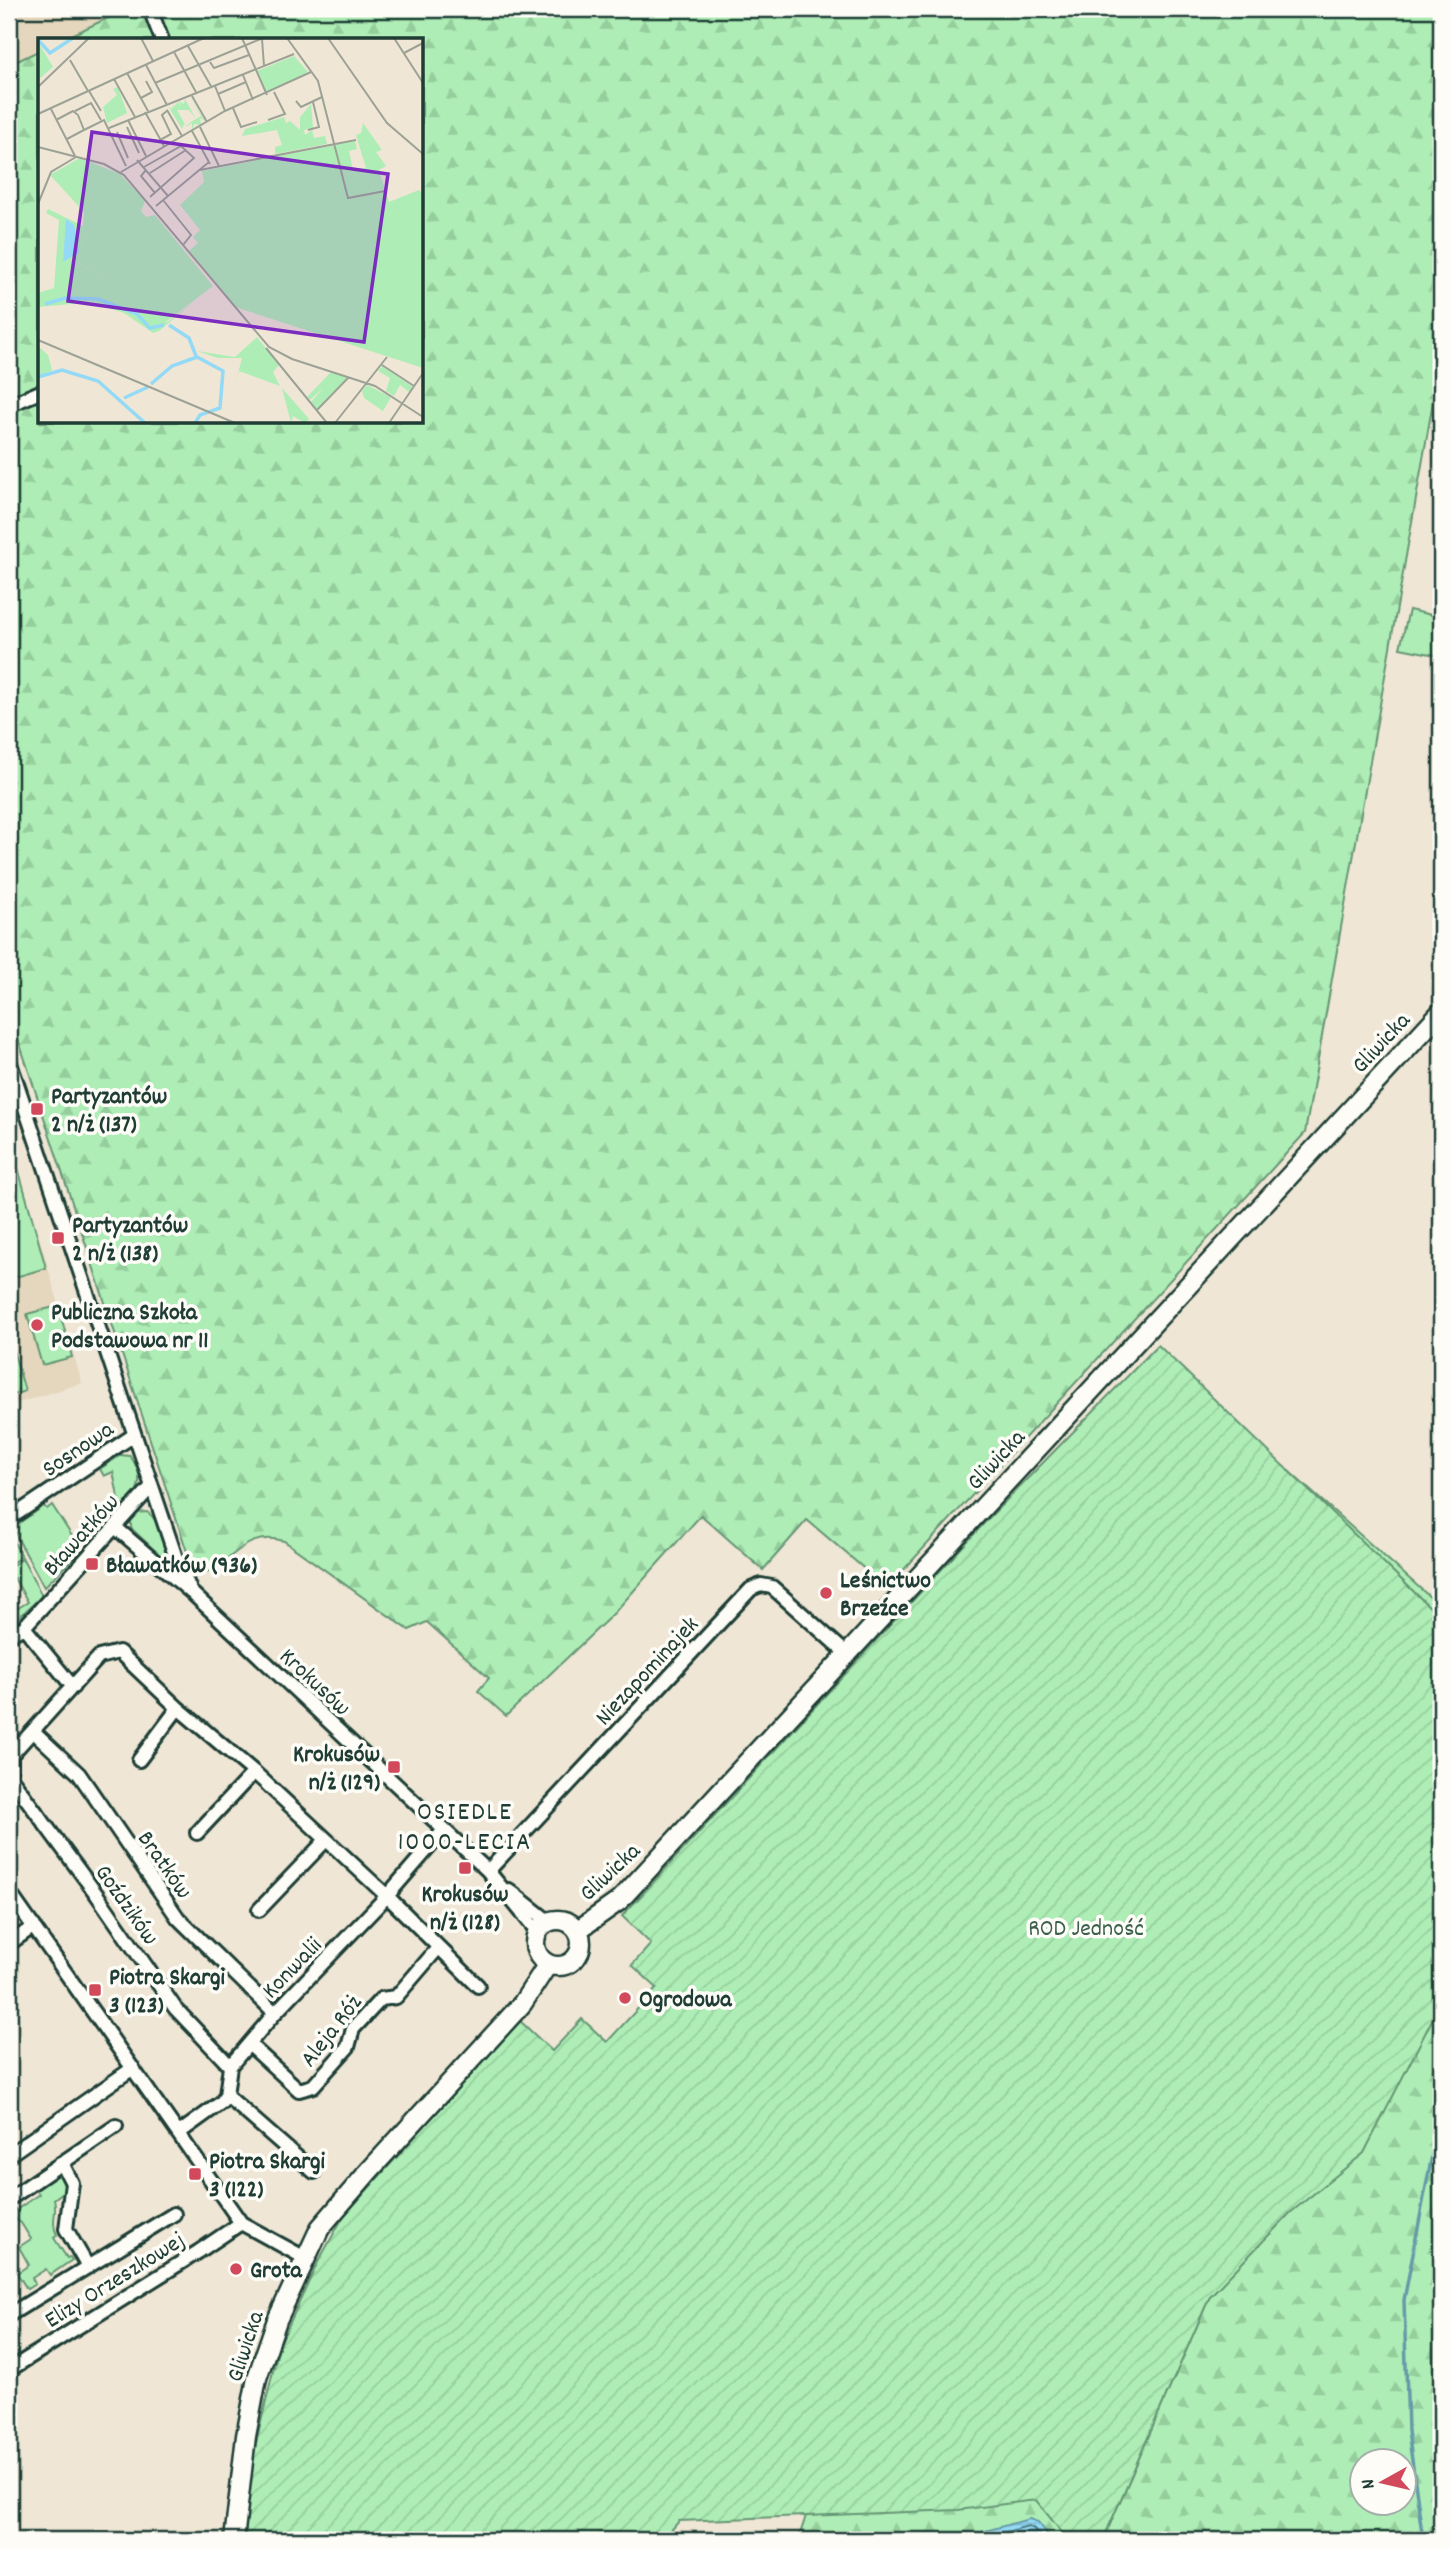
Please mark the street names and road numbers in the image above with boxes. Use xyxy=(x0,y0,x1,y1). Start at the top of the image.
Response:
street label: Gliwicka xyxy=(1345,1005,1420,1082)
street label: Sosnowa xyxy=(36,1414,122,1487)
street label: Gliwicka xyxy=(960,1422,1035,1499)
street label: Bławatków xyxy=(36,1487,128,1585)
street label: Niezapominajek xyxy=(588,1610,708,1734)
street label: Krokusów xyxy=(271,1641,357,1725)
street label: Bratków xyxy=(128,1825,199,1907)
street label: Gliwicka xyxy=(573,1835,650,1910)
street label: Goździków xyxy=(85,1858,166,1953)
street label: Konwalii xyxy=(255,1931,331,2008)
street label: Aleja Róż xyxy=(293,1988,372,2075)
street label: Elizy Orzeszkowej xyxy=(39,2225,192,2338)
street label: Gliwicka xyxy=(219,2306,274,2387)

